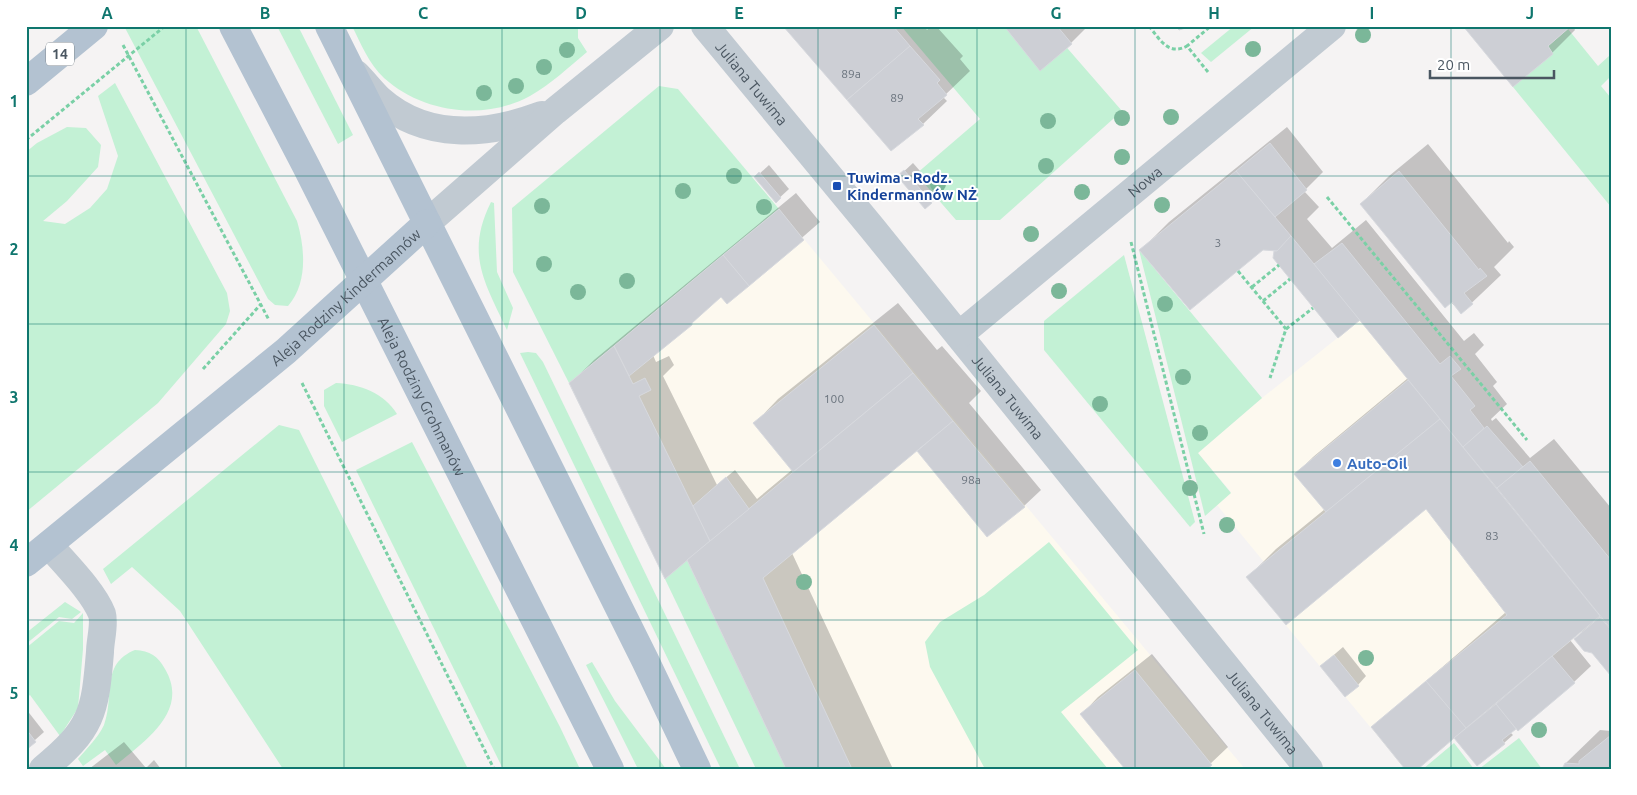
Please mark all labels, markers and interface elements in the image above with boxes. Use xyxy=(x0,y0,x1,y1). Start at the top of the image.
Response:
text: A xyxy=(101,4,113,22)
text: B xyxy=(260,4,270,22)
text: C xyxy=(418,4,428,22)
text: D xyxy=(575,4,587,22)
text: E xyxy=(734,4,744,22)
text: F xyxy=(894,4,903,22)
text: G xyxy=(1050,4,1062,22)
text: H xyxy=(1208,4,1220,22)
text: I xyxy=(1370,4,1374,22)
text: J xyxy=(1526,4,1534,22)
street label: Juliana Tuwima xyxy=(713,38,792,128)
road number: 14 xyxy=(46,42,74,66)
scale bar xyxy=(1430,48,1553,80)
text: 20 m xyxy=(1437,56,1470,73)
house number: 89a xyxy=(841,67,861,80)
house number: 89 xyxy=(890,91,904,104)
text: 1 xyxy=(9,92,19,110)
street label: Nowa xyxy=(1124,162,1165,200)
place label: Tuwima - Rodz. Kindermannów NŻ xyxy=(847,169,977,203)
marker: Tuwima - Rodz. Kindermannów NŻ xyxy=(831,180,843,192)
street label: Aleja Rodziny Kindermannów xyxy=(267,224,424,369)
house number: 3 xyxy=(1215,236,1221,249)
text: 2 xyxy=(9,240,19,258)
street label: Aleja Rodziny Grohmanów xyxy=(375,314,470,479)
street label: Juliana Tuwima xyxy=(969,351,1047,442)
text: 3 xyxy=(9,388,19,406)
house number: 100 xyxy=(824,392,844,405)
place label: Auto-Oil xyxy=(1347,455,1408,472)
marker: Auto-Oil xyxy=(1331,457,1343,469)
house number: 98a xyxy=(961,473,981,486)
house number: 83 xyxy=(1485,529,1499,542)
text: 4 xyxy=(9,536,19,554)
street label: Juliana Tuwima xyxy=(1224,666,1302,757)
text: 5 xyxy=(9,684,19,702)

